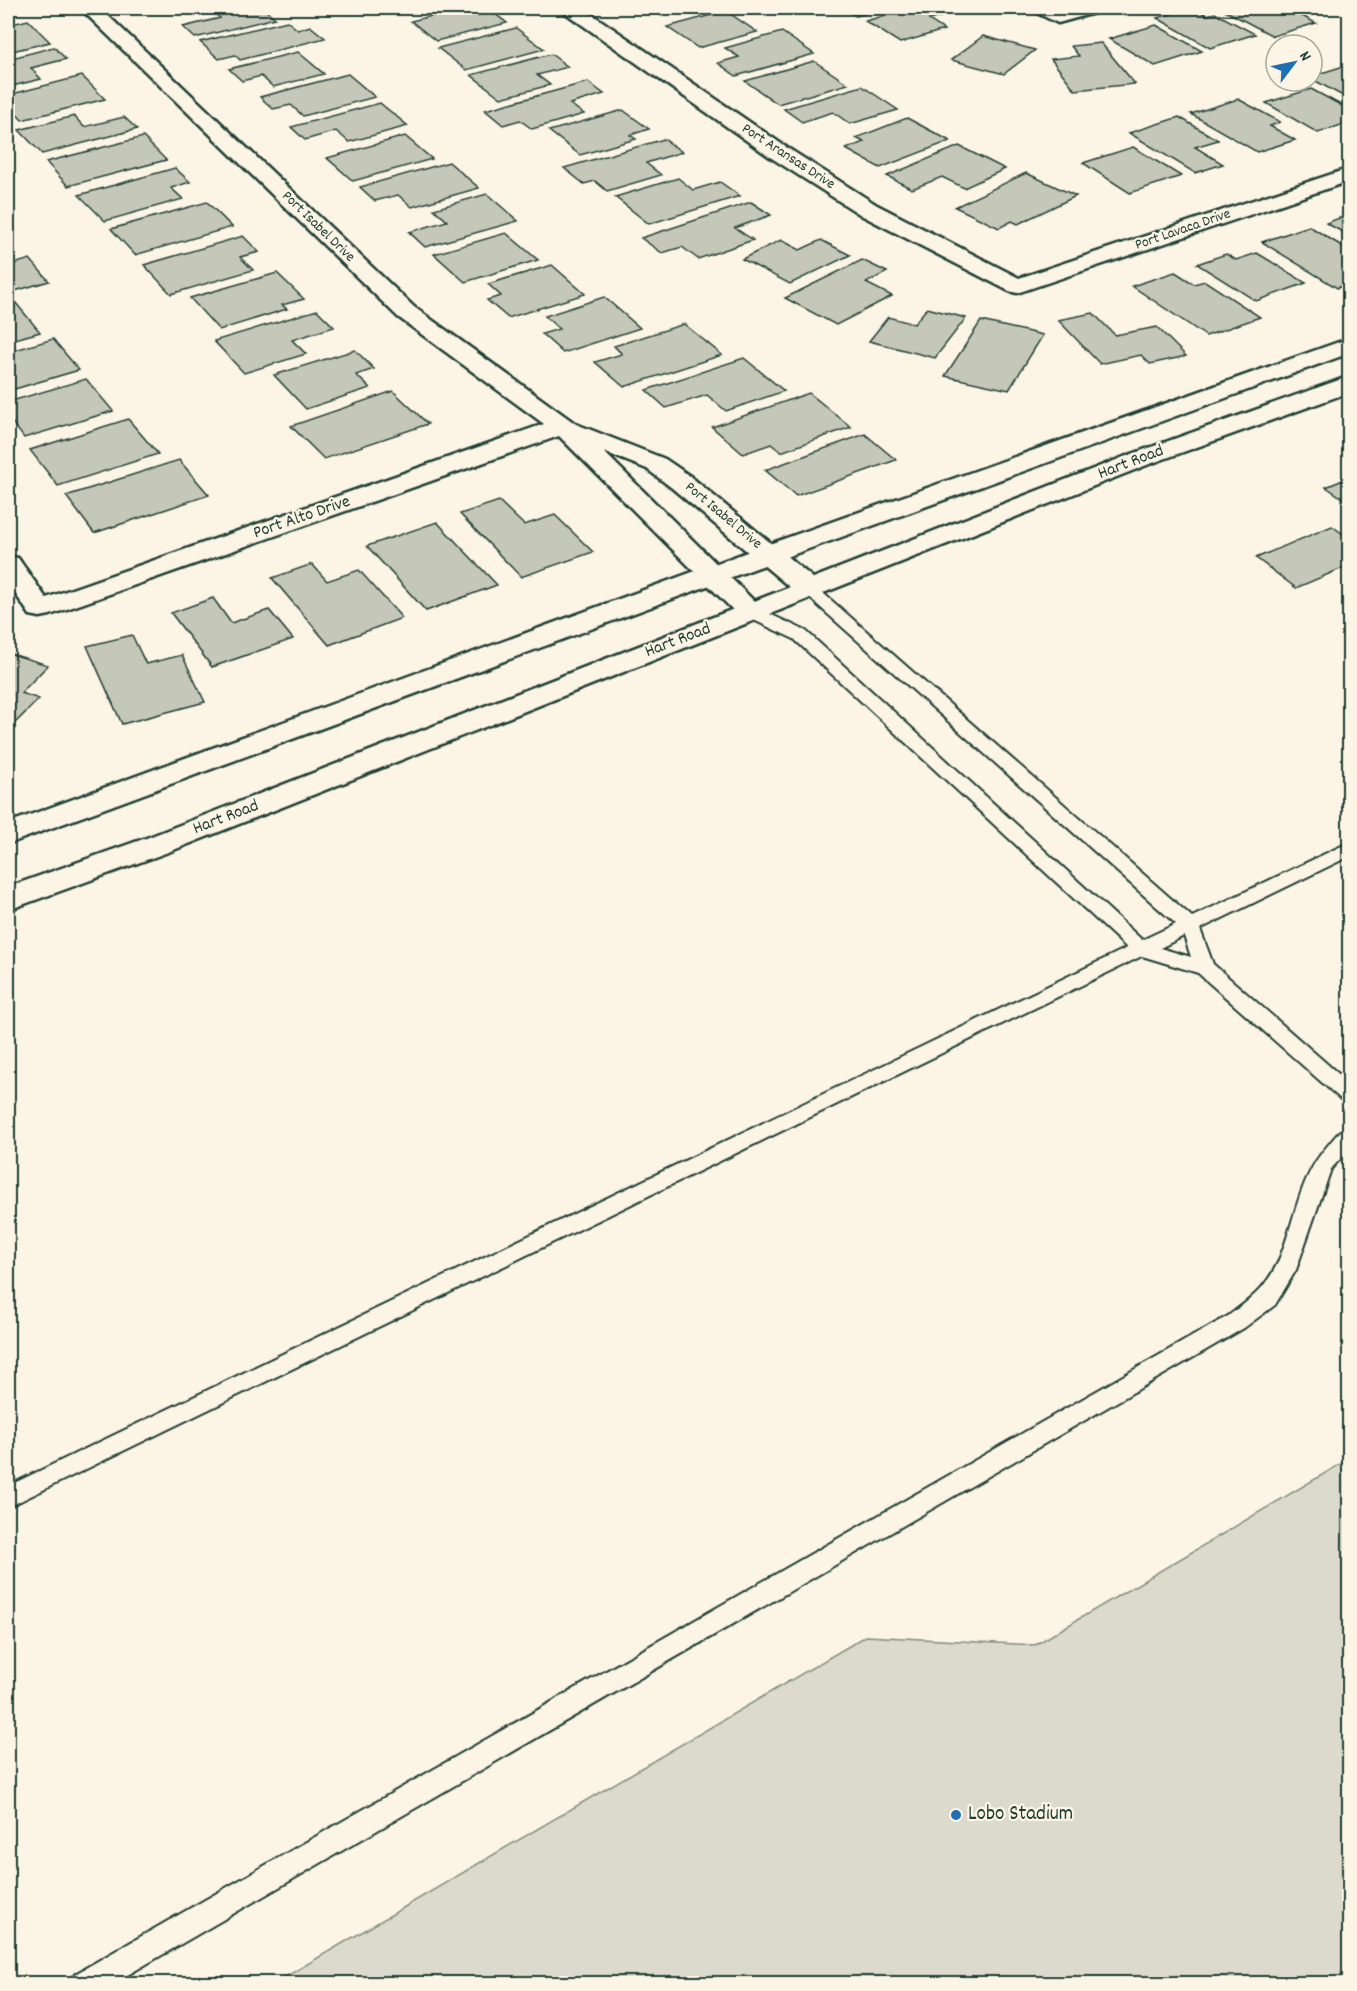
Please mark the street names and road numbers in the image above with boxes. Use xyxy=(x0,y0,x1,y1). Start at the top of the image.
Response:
street label: Port Aransas Drive xyxy=(737,118,840,196)
street label: Port Isabel Drive xyxy=(276,186,360,268)
street label: Port Lavaca Drive xyxy=(1132,203,1234,257)
street label: Hart Road xyxy=(1094,439,1168,487)
street label: Port Isabel Drive xyxy=(680,477,767,555)
street label: Port Alto Drive xyxy=(250,490,354,546)
street label: Hart Road xyxy=(641,617,715,665)
street label: Hart Road xyxy=(189,794,263,842)

